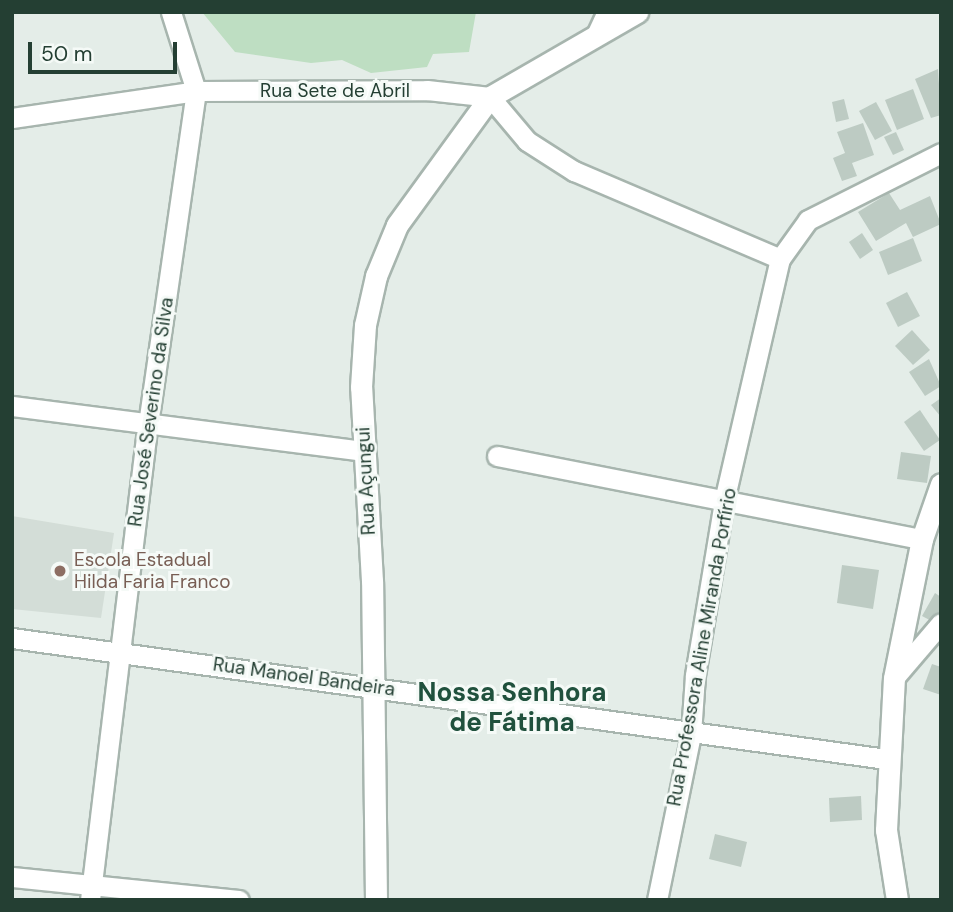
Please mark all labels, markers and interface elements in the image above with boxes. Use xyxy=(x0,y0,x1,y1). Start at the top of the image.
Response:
scale bar xyxy=(32,28,180,72)
text: 50 m xyxy=(41,40,92,68)
street label: Rua Sete de Abril xyxy=(260,80,410,102)
street label: Rua José Severino da Silva xyxy=(124,296,178,528)
street label: Rua Açungui xyxy=(352,426,380,536)
street label: Rua Professora Aline Miranda Porfírio xyxy=(663,486,741,808)
place label: Escola Estadual Hilda Faria Franco xyxy=(74,549,230,593)
marker: Escola Estadual Hilda Faria Franco xyxy=(52,563,68,579)
street label: Rua Manoel Bandeira xyxy=(212,653,396,701)
district label: Nossa Senhora de Fátima xyxy=(417,677,607,738)

